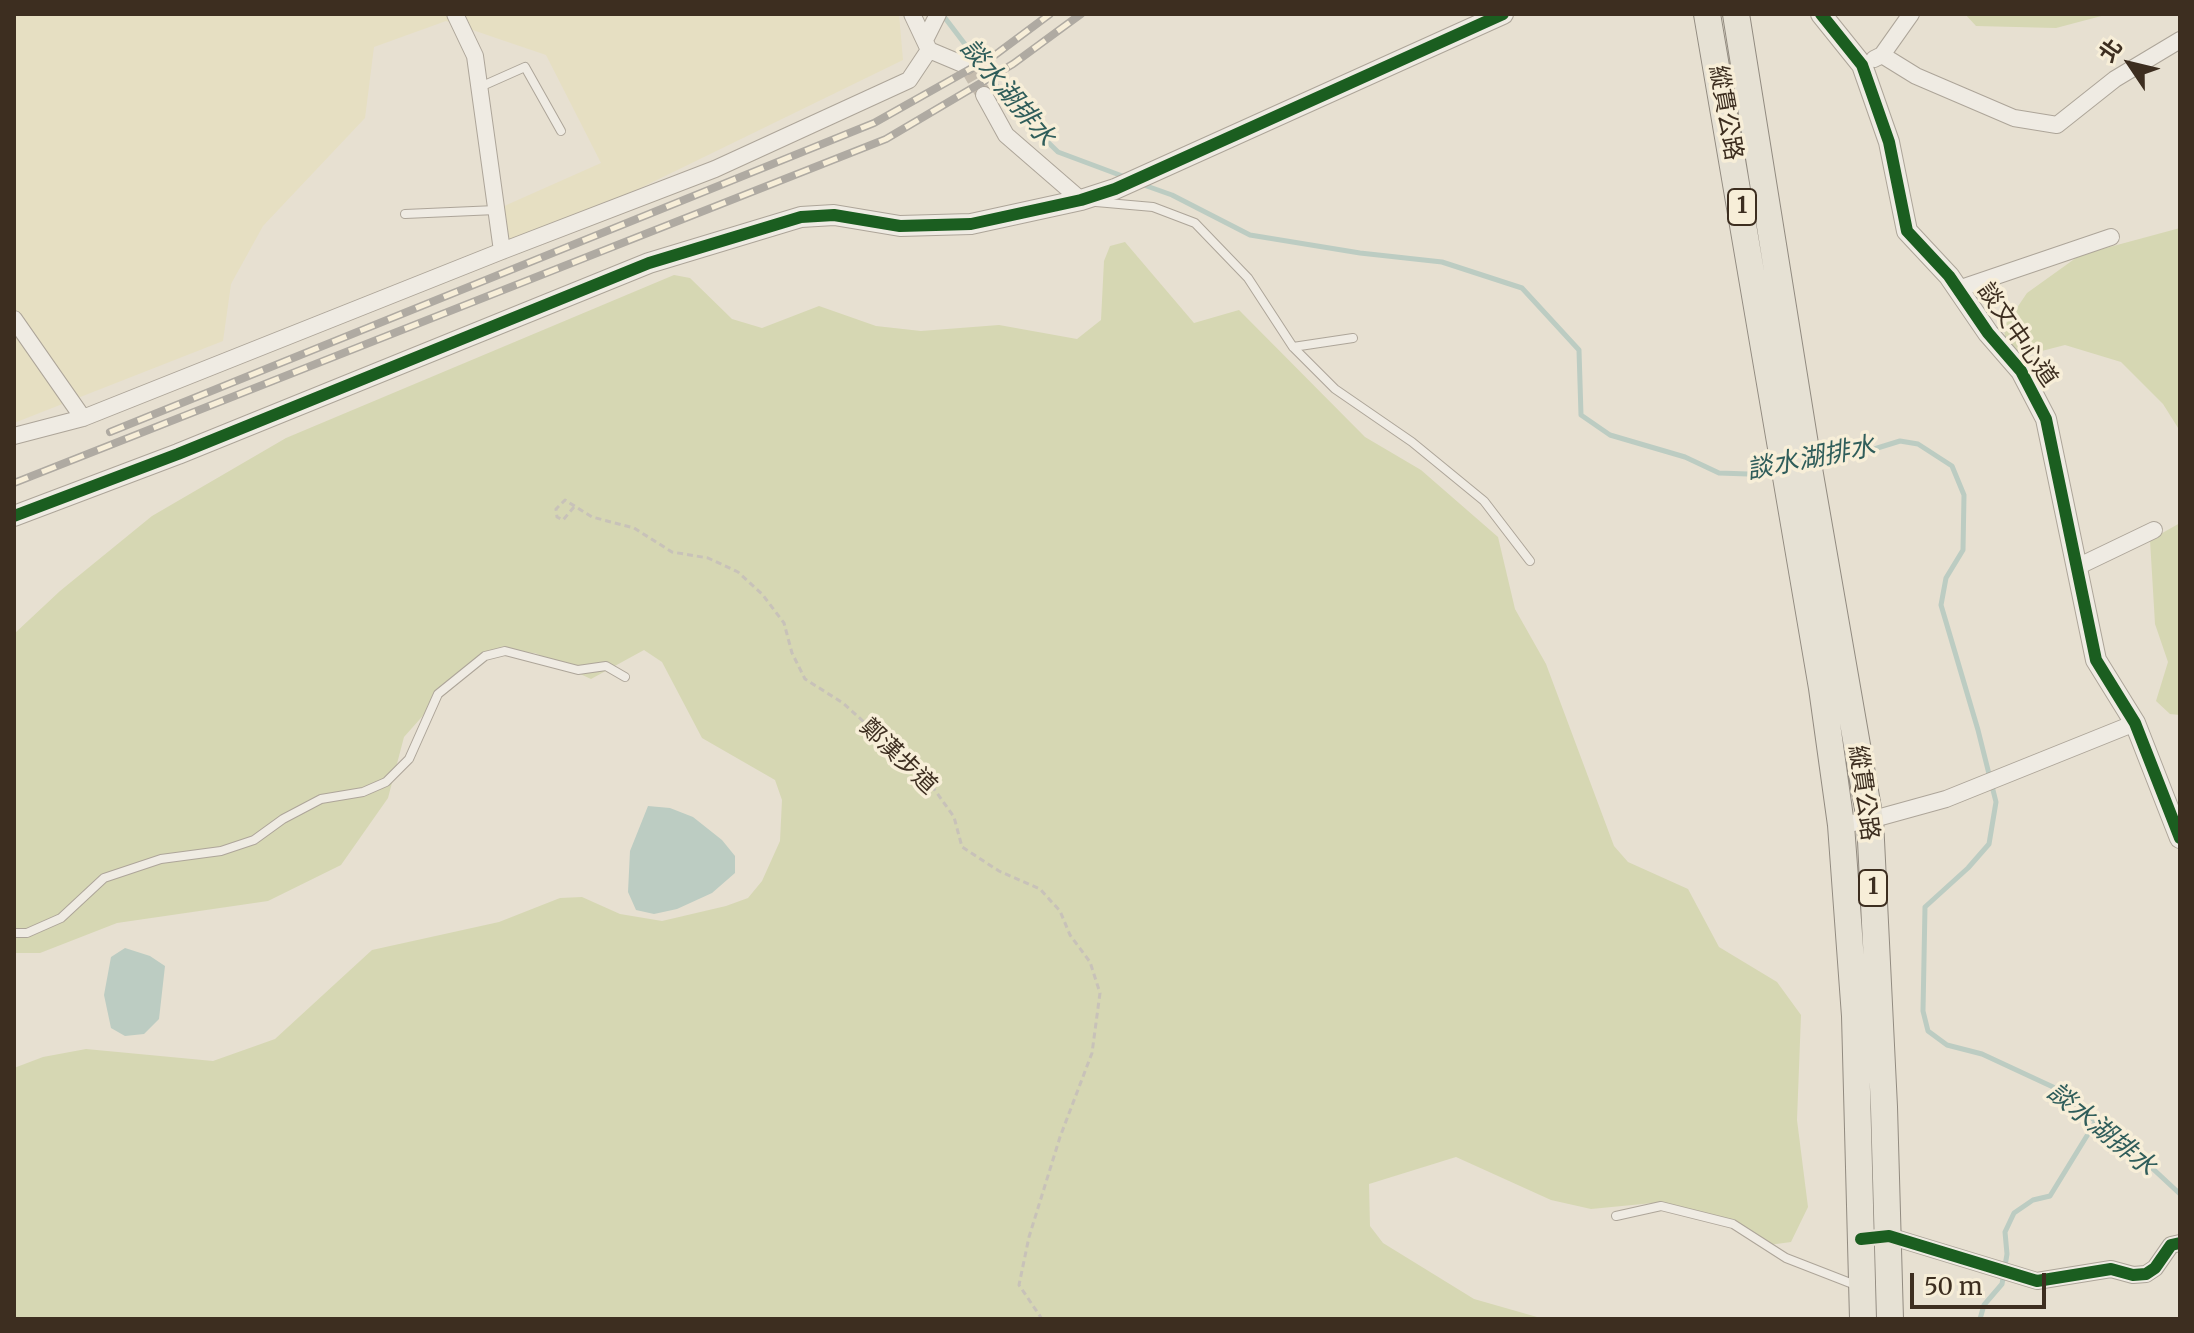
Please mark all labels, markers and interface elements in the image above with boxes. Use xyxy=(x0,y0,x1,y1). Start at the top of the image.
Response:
north arrow xyxy=(2090,24,2170,104)
water label: 談水湖排水 xyxy=(953,33,1061,153)
text: 北 xyxy=(2093,33,2128,67)
street label: 縱貫公路 xyxy=(1702,63,1748,163)
road number: 1 xyxy=(1728,189,1756,225)
street label: 談文中心道 xyxy=(1971,278,2063,392)
water label: 談水湖排水 xyxy=(1744,431,1878,487)
street label: 鄭漢步道 xyxy=(853,713,943,801)
street label: 縱貫公路 xyxy=(1842,743,1884,843)
road number: 1 xyxy=(1859,870,1887,906)
water label: 談水湖排水 xyxy=(2041,1077,2161,1183)
scale bar xyxy=(1914,1257,2050,1307)
text: 50 m xyxy=(1924,1271,1983,1302)

